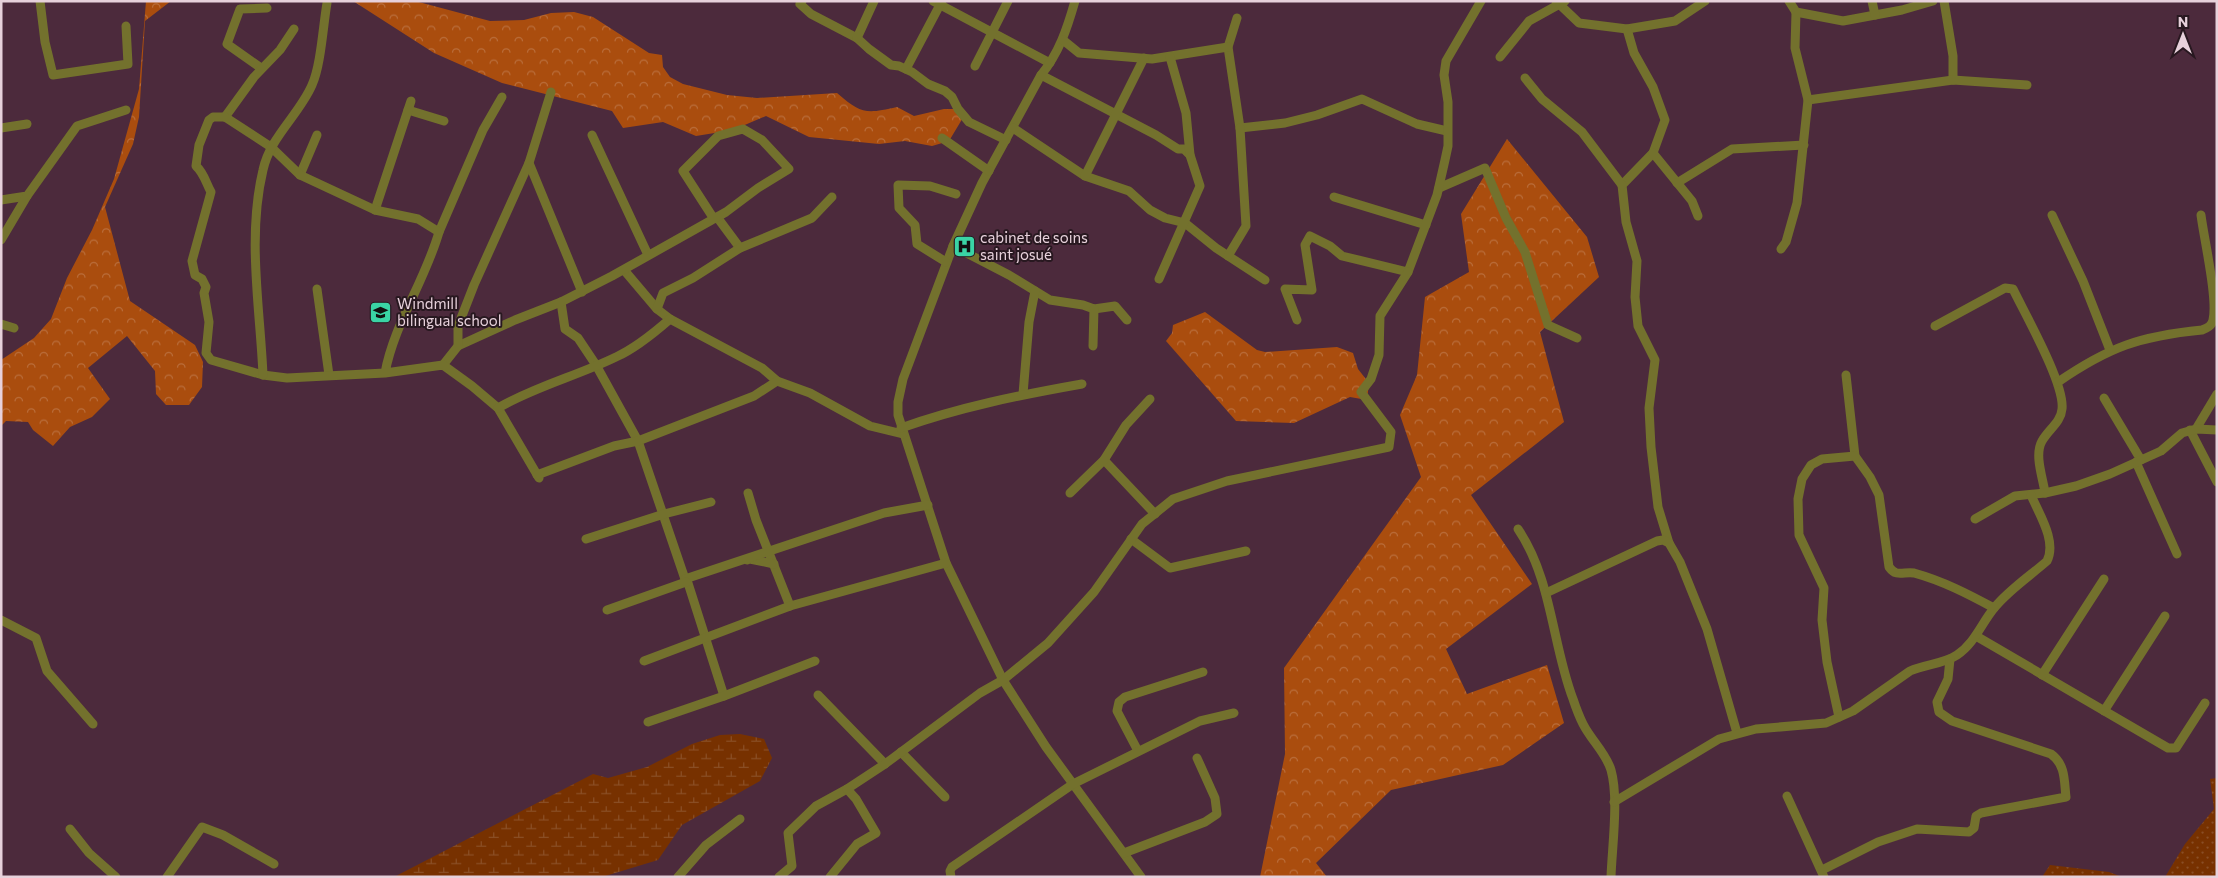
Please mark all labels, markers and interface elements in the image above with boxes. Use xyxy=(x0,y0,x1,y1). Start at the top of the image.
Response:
north arrow xyxy=(2158,10,2208,60)
text: N xyxy=(2178,13,2188,30)
place label: cabinet de soins saint josué xyxy=(980,228,1088,263)
hospital icon: cabinet de soins saint josué xyxy=(952,234,976,258)
place label: Windmill bilingual school xyxy=(397,294,502,329)
school or university icon: Windmill bilingual school xyxy=(369,300,393,324)

